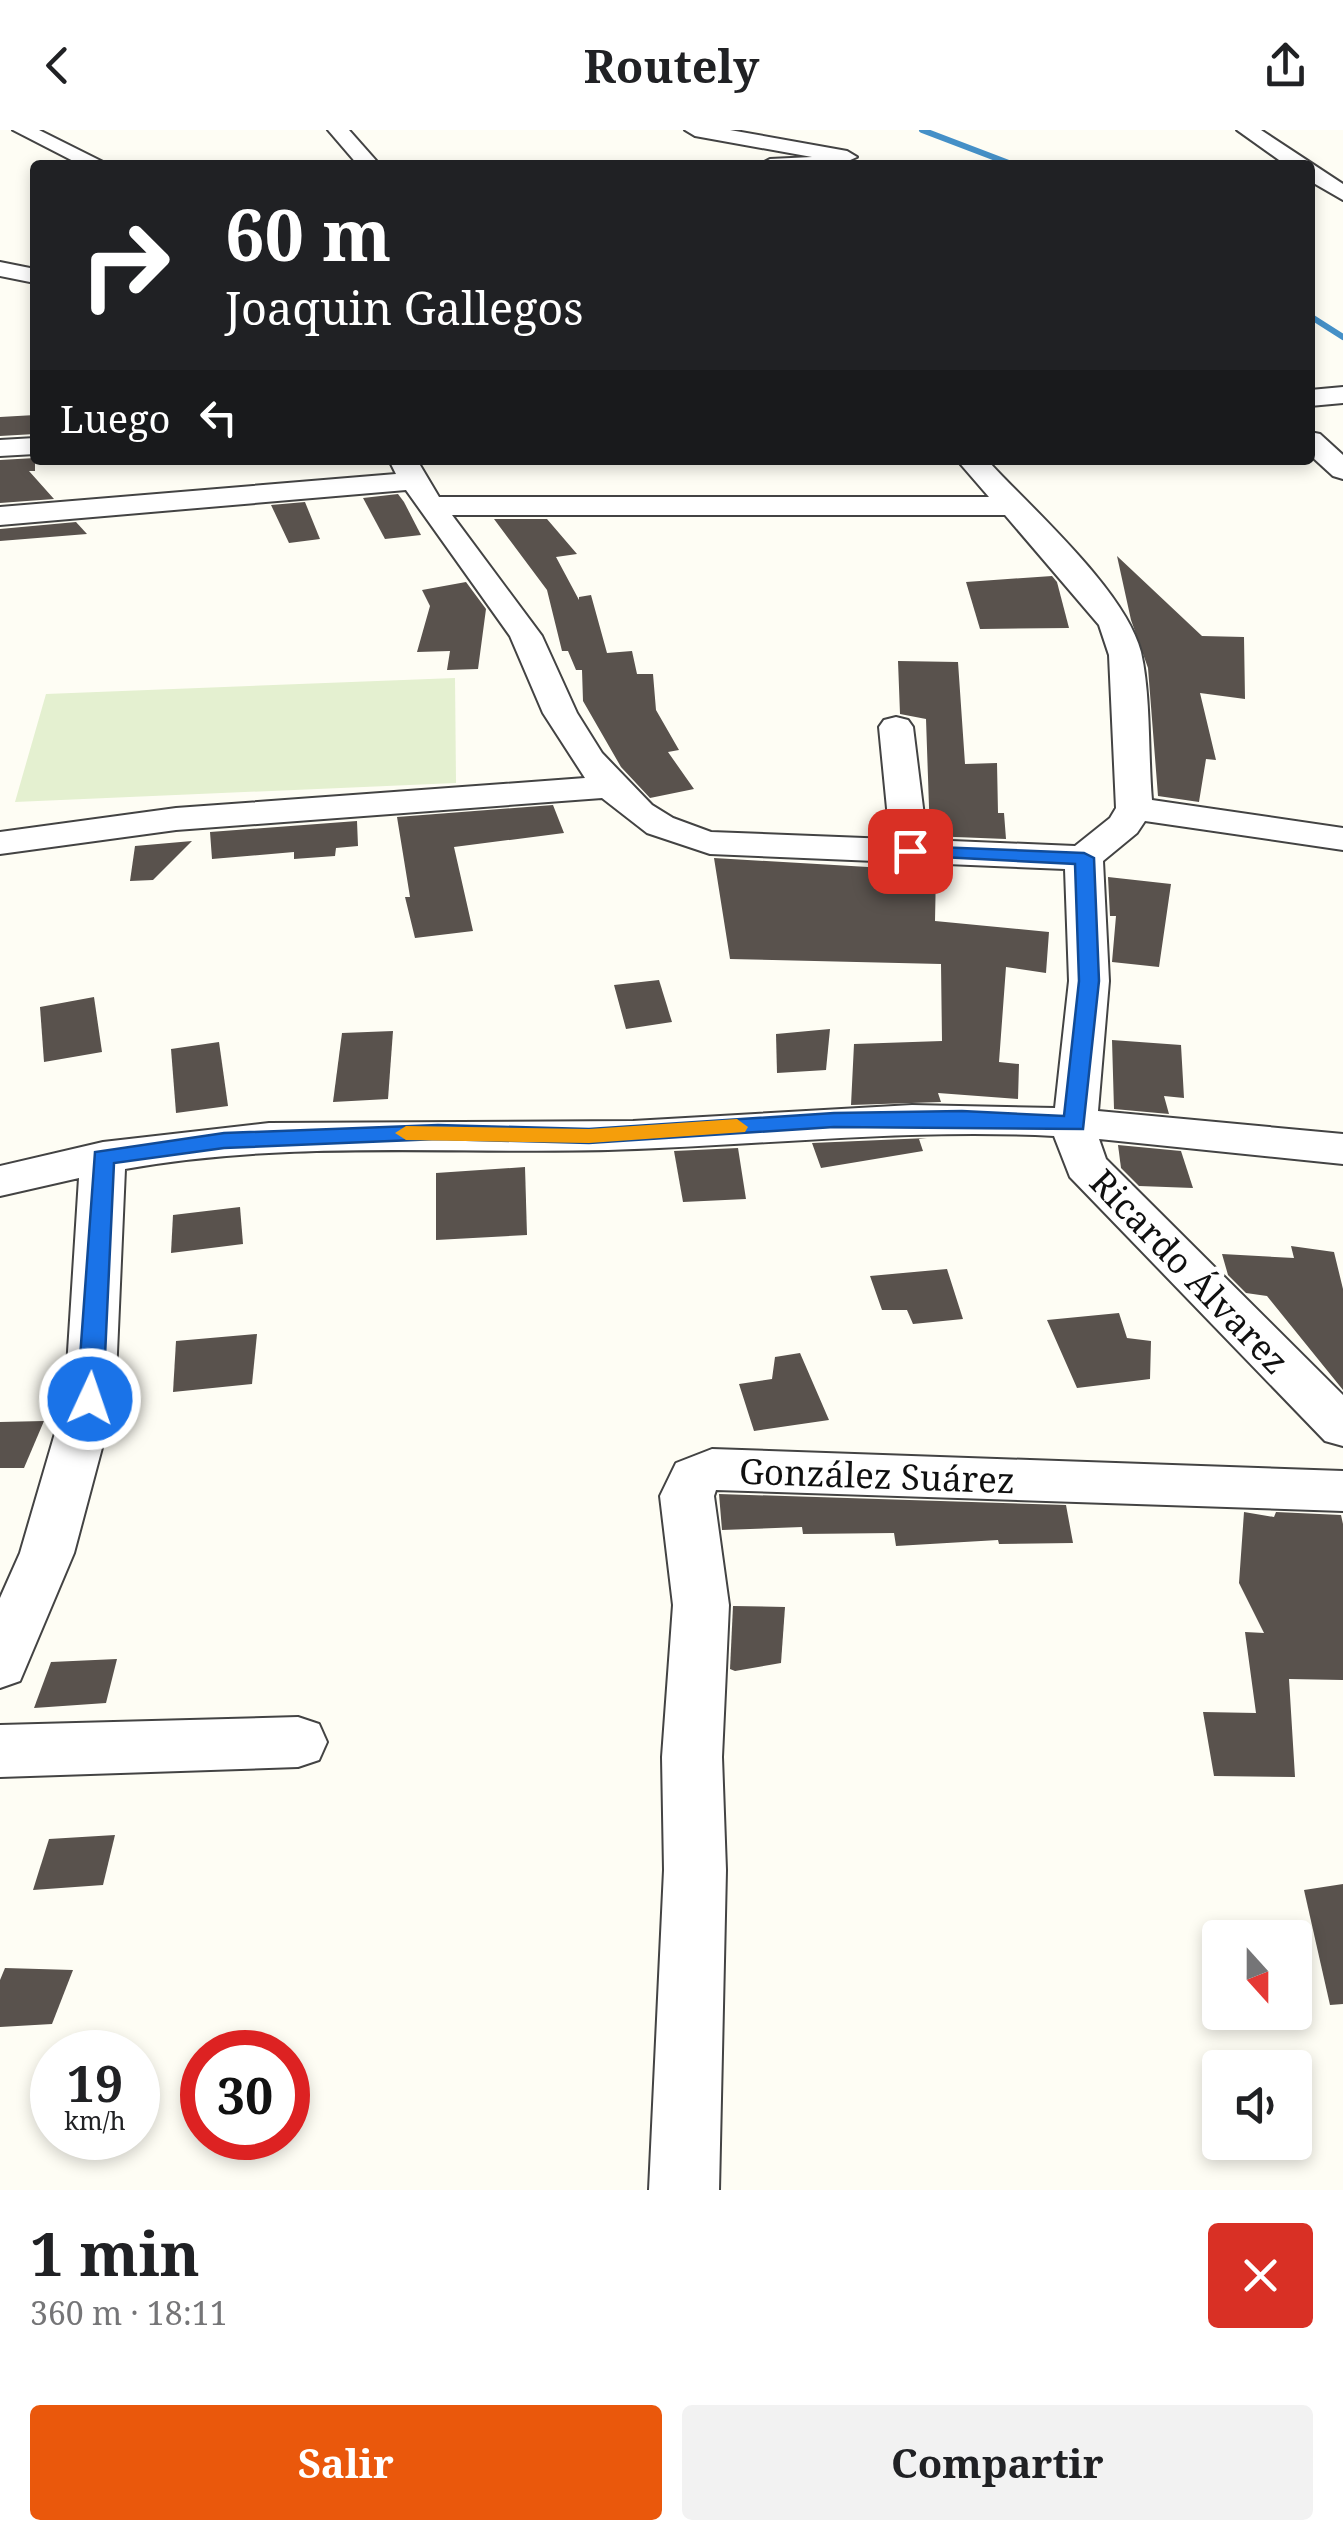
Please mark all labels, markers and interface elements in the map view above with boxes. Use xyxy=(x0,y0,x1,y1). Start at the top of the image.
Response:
text: Routely xyxy=(584,35,759,96)
icon: back xyxy=(30,38,85,93)
icon: share xyxy=(1258,38,1313,93)
text: 60 m xyxy=(225,186,391,282)
icon: right xyxy=(60,200,190,330)
text: Joaquin Gallegos xyxy=(225,277,584,338)
icon: left xyxy=(191,390,246,445)
text: Luego xyxy=(60,392,171,444)
pin xyxy=(868,809,953,894)
icon: arrive xyxy=(883,824,938,879)
street label: Ricardo Álvarez xyxy=(1080,1159,1300,1383)
position arrow xyxy=(38,1347,142,1451)
street label: González Suárez xyxy=(738,1447,1016,1503)
north arrow xyxy=(1202,1920,1312,2030)
map controls xyxy=(1202,1920,1312,2160)
speed limit sign: 30 xyxy=(180,2030,310,2160)
text: 19 xyxy=(67,2049,123,2117)
button: sound xyxy=(1202,2050,1312,2160)
text: km/h xyxy=(64,2103,126,2137)
text: 1 min xyxy=(30,2212,200,2294)
button: close xyxy=(1208,2223,1313,2328)
text: 360 m · 18:11 xyxy=(30,2291,228,2334)
button: Salir xyxy=(30,2405,662,2520)
button: Compartir xyxy=(682,2405,1313,2520)

